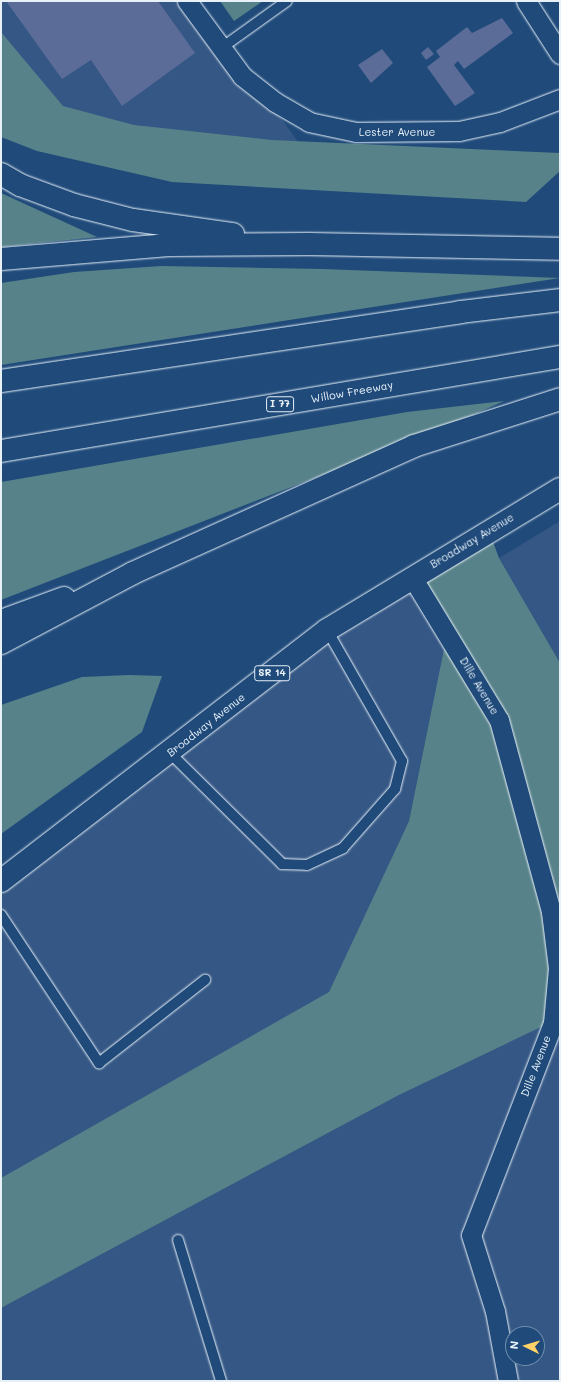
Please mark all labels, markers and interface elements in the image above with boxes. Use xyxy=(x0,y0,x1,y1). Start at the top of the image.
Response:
street label: Lester Avenue xyxy=(359,125,435,139)
street label: Willow Freeway xyxy=(310,378,394,406)
road number: I 77 xyxy=(266,396,294,412)
street label: Broadway Avenue xyxy=(428,511,516,571)
street label: Dille Avenue xyxy=(457,655,501,717)
road number: SR 14 xyxy=(254,665,290,681)
street label: Broadway Avenue xyxy=(164,690,248,760)
street label: Dille Avenue xyxy=(518,1033,554,1099)
north arrow xyxy=(505,1326,545,1366)
text: N xyxy=(506,1340,521,1350)

